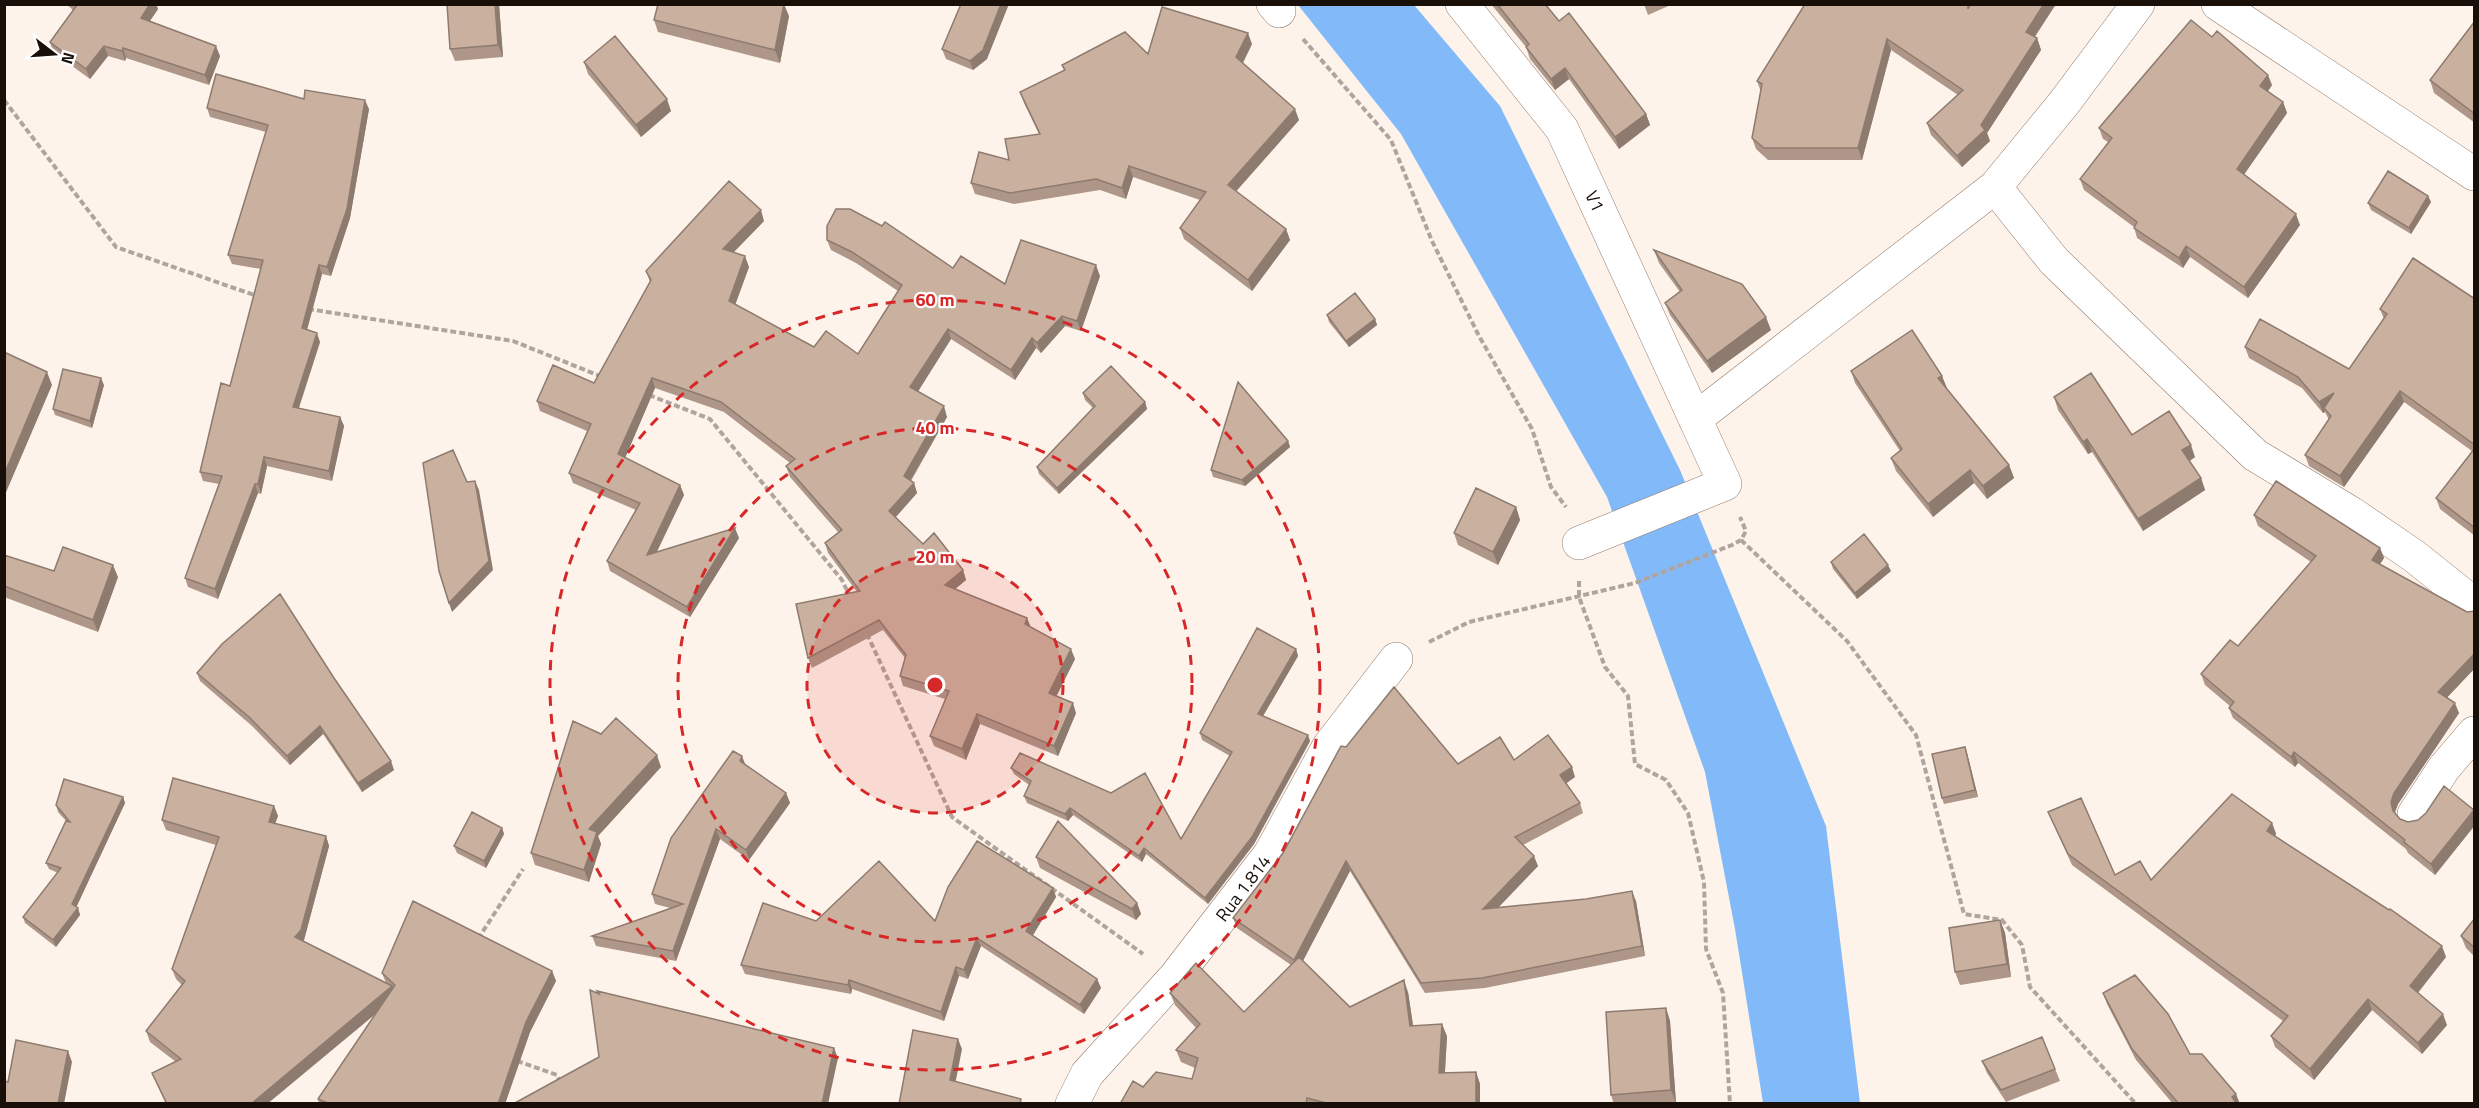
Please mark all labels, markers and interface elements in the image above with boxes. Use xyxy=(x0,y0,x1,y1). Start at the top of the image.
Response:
north arrow xyxy=(24,24,84,84)
text: N xyxy=(55,50,81,67)
street label: V1 xyxy=(1578,186,1612,216)
text: 60 m xyxy=(915,286,955,313)
text: 40 m xyxy=(915,414,955,441)
text: 20 m xyxy=(915,543,955,570)
centre of rings xyxy=(925,675,945,695)
street label: Rua 1.814 xyxy=(1209,849,1277,927)

